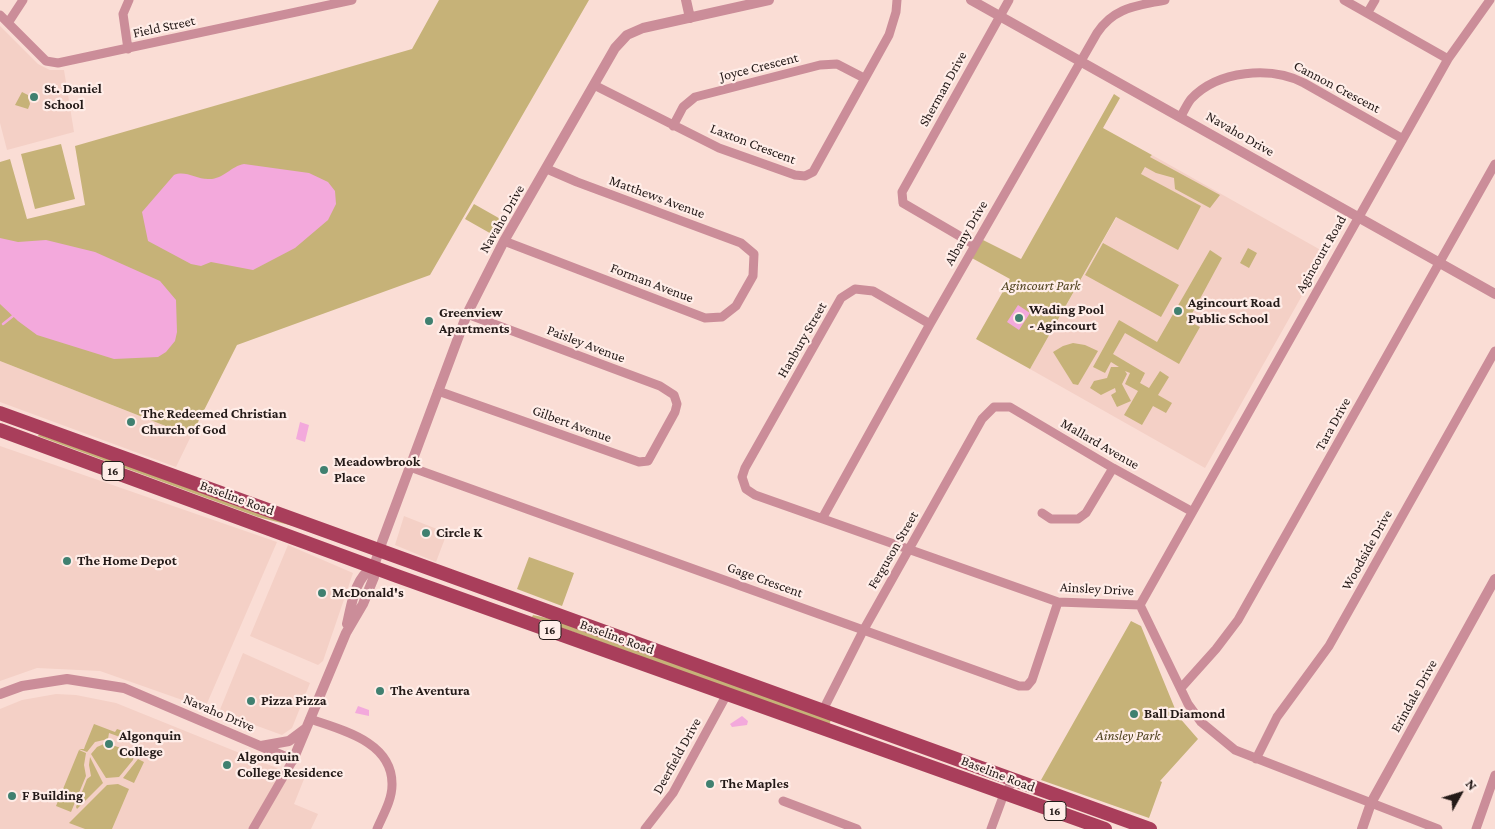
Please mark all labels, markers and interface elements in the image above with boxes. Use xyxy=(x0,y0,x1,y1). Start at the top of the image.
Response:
street label: Field Street xyxy=(131,12,197,42)
street label: Sherman Drive xyxy=(915,48,971,130)
street label: Joyce Crescent xyxy=(718,49,800,85)
street label: Cannon Crescent xyxy=(1291,57,1383,117)
place label: St. Daniel School xyxy=(44,81,102,114)
marker: St. Daniel School xyxy=(28,91,40,103)
street label: Navaho Drive xyxy=(1203,108,1277,160)
street label: Laxton Crescent xyxy=(708,120,798,168)
street label: Matthews Avenue xyxy=(607,172,707,222)
street label: Navaho Drive xyxy=(476,182,528,256)
street label: Albany Drive xyxy=(941,197,991,269)
street label: Agincourt Road xyxy=(1292,212,1350,296)
street label: Forman Avenue xyxy=(608,259,696,307)
park label: Agincourt Park xyxy=(1002,278,1080,294)
place label: Agincourt Road Public School xyxy=(1188,295,1280,328)
street label: Hanbury Street xyxy=(774,299,830,381)
place label: Wading Pool - Agincourt xyxy=(1029,302,1104,334)
place label: Greenview Apartments xyxy=(439,305,510,338)
marker: Agincourt Road Public School xyxy=(1172,305,1184,317)
marker: Wading Pool - Agincourt xyxy=(1013,312,1025,324)
marker: Greenview Apartments xyxy=(423,315,435,327)
street label: Paisley Avenue xyxy=(544,321,628,367)
street label: Tara Drive xyxy=(1312,395,1354,453)
street label: Gilbert Avenue xyxy=(530,402,614,446)
place label: The Redeemed Christian Church of God xyxy=(141,406,287,438)
street label: Mallard Avenue xyxy=(1058,415,1142,473)
marker: The Redeemed Christian Church of God xyxy=(125,416,137,428)
place label: Meadowbrook Place xyxy=(334,454,420,487)
road number: 16 xyxy=(102,462,124,481)
marker: Meadowbrook Place xyxy=(318,464,330,476)
street label: Baseline Road xyxy=(198,477,276,519)
street label: Woodside Drive xyxy=(1338,507,1396,593)
street label: Ferguson Street xyxy=(864,508,922,592)
place label: Circle K xyxy=(436,525,482,541)
marker: Circle K xyxy=(420,527,432,539)
place label: The Home Depot xyxy=(77,553,177,569)
marker: The Home Depot xyxy=(61,555,73,567)
street label: Gage Crescent xyxy=(725,559,805,601)
street label: Ainsley Drive xyxy=(1060,579,1134,599)
place label: McDonald's xyxy=(332,585,404,601)
marker: McDonald's xyxy=(316,587,328,599)
street label: Baseline Road xyxy=(578,616,656,658)
road number: 16 xyxy=(539,620,561,640)
street label: Erindale Drive xyxy=(1387,657,1441,735)
place label: The Aventura xyxy=(390,683,470,699)
marker: The Aventura xyxy=(374,685,386,697)
street label: Navaho Drive xyxy=(181,690,257,736)
place label: Pizza Pizza xyxy=(261,693,327,709)
marker: Pizza Pizza xyxy=(245,695,257,707)
place label: Ball Diamond xyxy=(1144,706,1225,722)
marker: Ball Diamond xyxy=(1128,708,1140,720)
street label: Deerfield Drive xyxy=(649,715,705,797)
place label: Algonquin College xyxy=(119,728,181,760)
park label: Ainsley Park xyxy=(1096,728,1160,744)
marker: Algonquin College xyxy=(103,738,115,750)
place label: Algonquin College Residence xyxy=(237,749,343,782)
street label: Baseline Road xyxy=(959,752,1037,796)
marker: Algonquin College Residence xyxy=(221,759,233,771)
north arrow xyxy=(1435,769,1485,819)
place label: The Maples xyxy=(720,776,789,792)
text: N xyxy=(1462,776,1481,793)
marker: The Maples xyxy=(704,778,716,790)
place label: F Building xyxy=(22,788,83,804)
marker: F Building xyxy=(6,790,18,802)
road number: 16 xyxy=(1044,801,1066,820)

